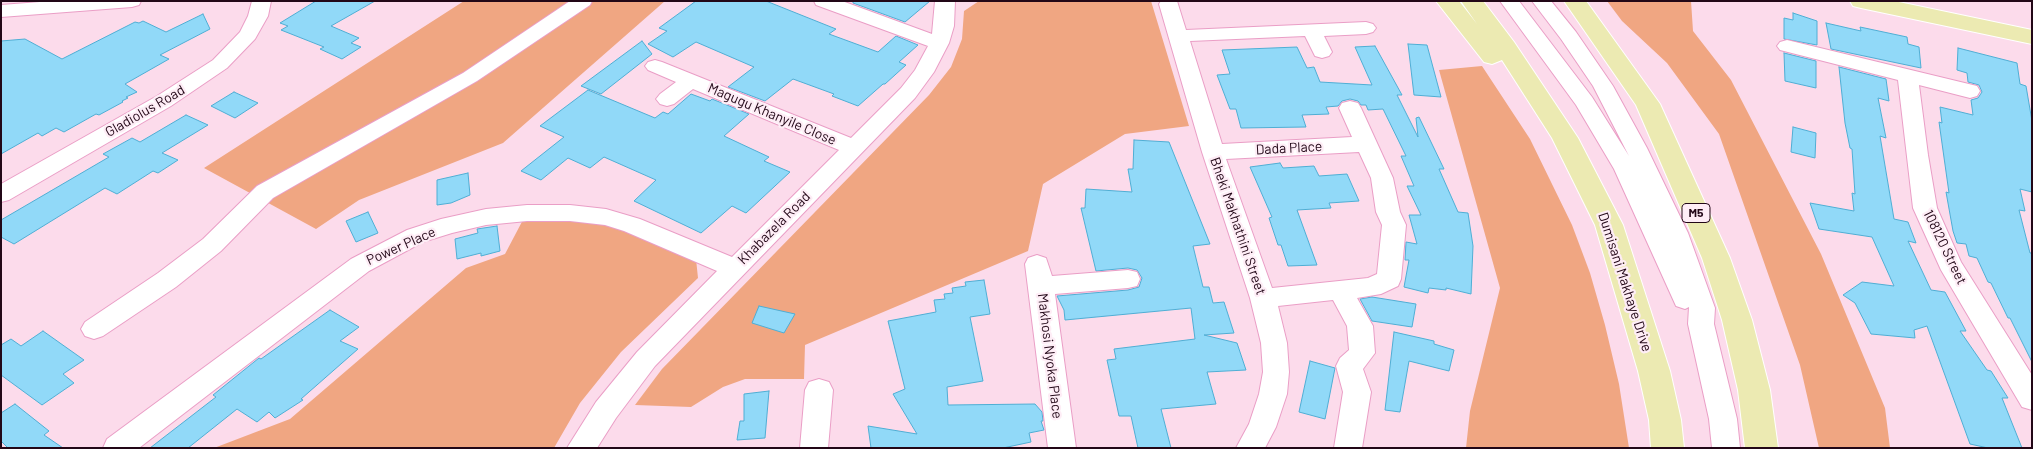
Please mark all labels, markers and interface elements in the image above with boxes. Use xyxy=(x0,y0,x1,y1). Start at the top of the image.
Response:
street label: Magugu Khanyile Close xyxy=(705,79,839,149)
street label: Gladiolus Road xyxy=(102,81,188,141)
street label: Dada Place xyxy=(1255,138,1323,158)
street label: Bheki Makhathini Street xyxy=(1207,155,1269,297)
street label: Khabazela Road xyxy=(734,188,814,268)
road number: M5 xyxy=(1682,204,1710,222)
street label: 108120 Street xyxy=(1920,207,1970,287)
street label: Dumisani Makhaye Drive xyxy=(1595,210,1655,354)
street label: Power Place xyxy=(364,223,438,269)
street label: Makhosi Nyoka Place xyxy=(1034,293,1066,419)

